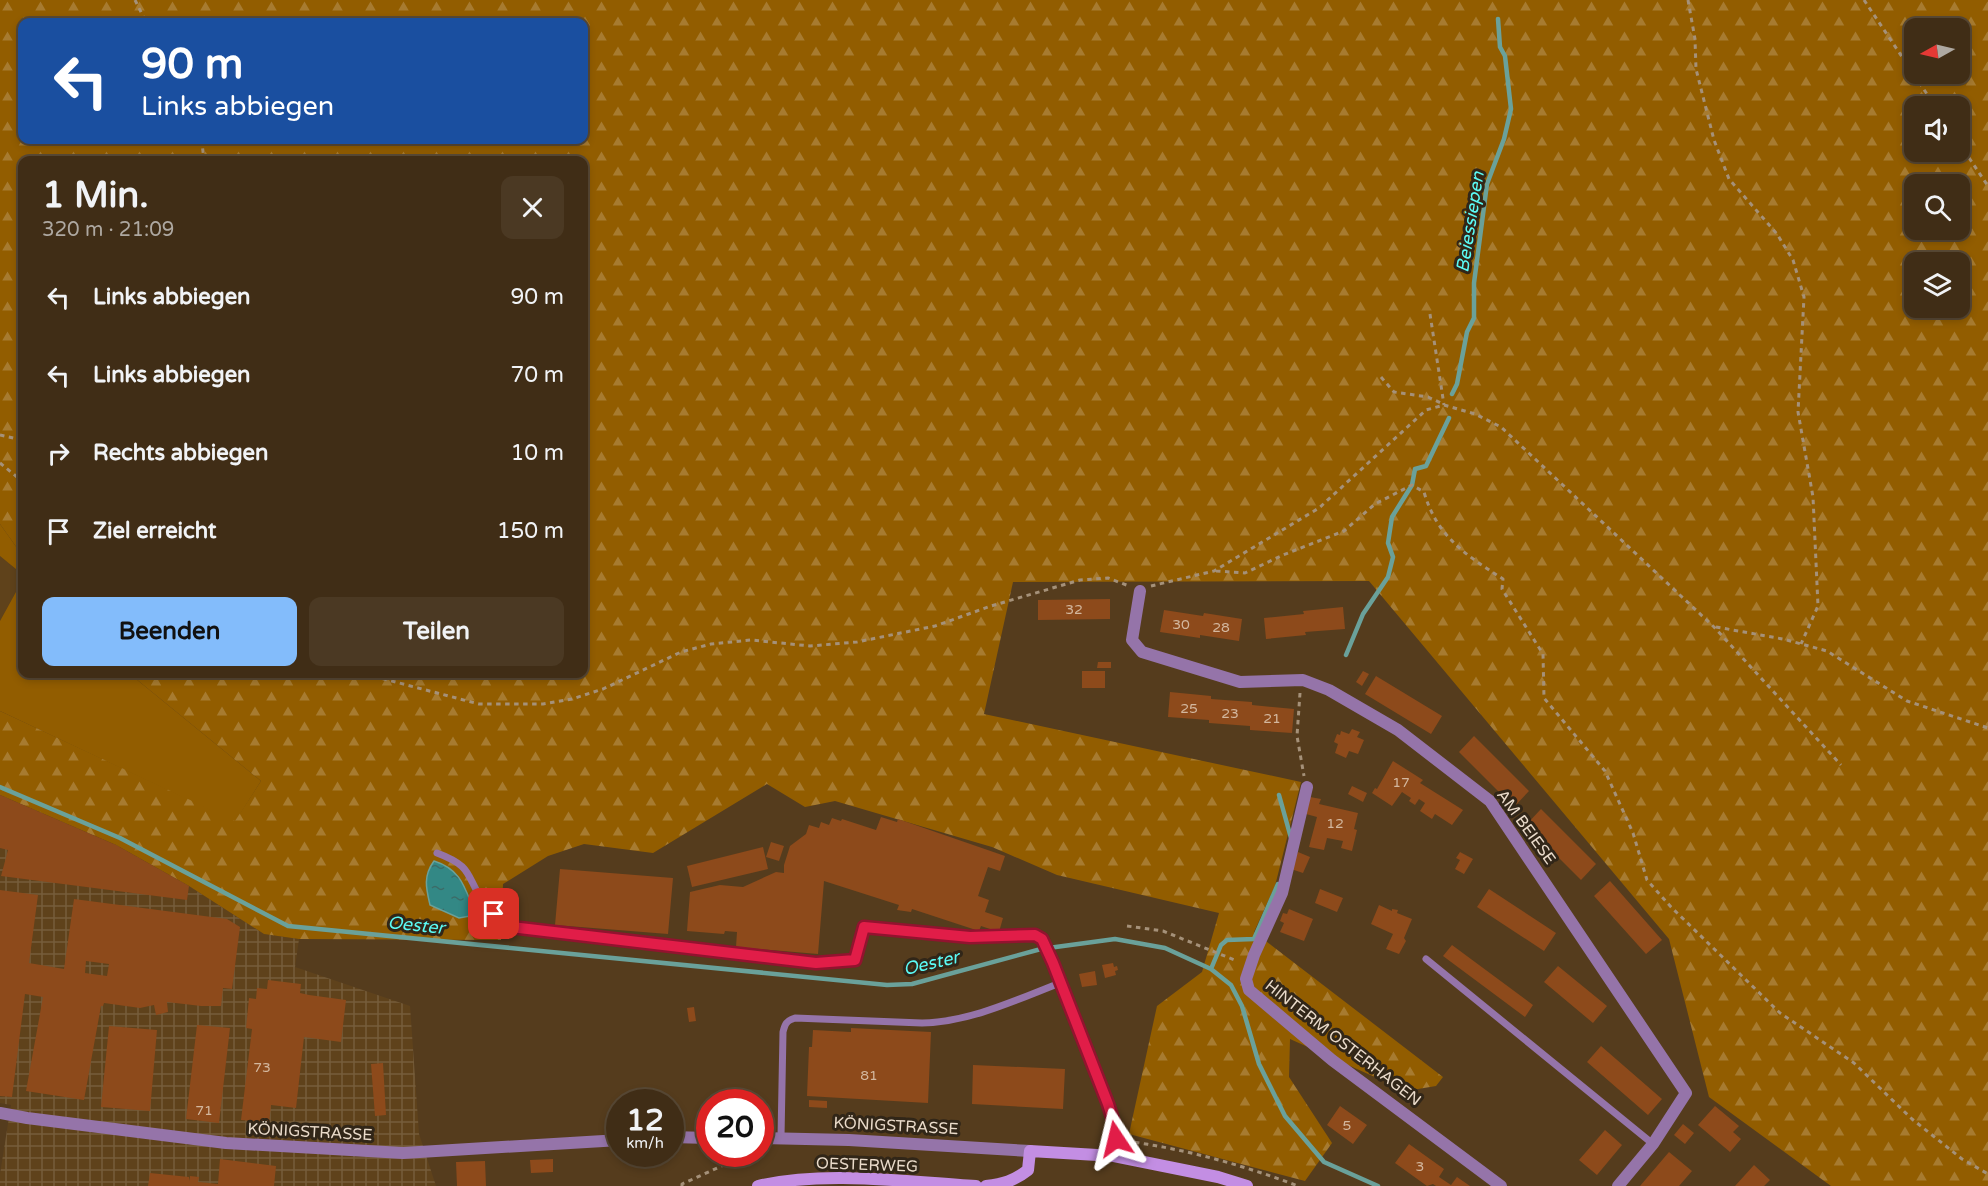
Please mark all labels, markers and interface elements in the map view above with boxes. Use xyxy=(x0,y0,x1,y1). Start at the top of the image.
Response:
north arrow xyxy=(1904,18,1970,84)
map controls xyxy=(1904,18,1970,318)
text: 90 m xyxy=(141,39,243,90)
icon: left xyxy=(42,42,120,120)
text: Links abbiegen xyxy=(141,90,334,123)
button: sound xyxy=(1904,96,1970,162)
water label: Beiessiepen xyxy=(1451,169,1489,274)
text: 1 Min. xyxy=(42,174,149,217)
button: search xyxy=(1904,174,1970,240)
button: close xyxy=(501,176,564,239)
text: 320 m · 21:09 xyxy=(42,218,174,242)
button: layers xyxy=(1904,252,1970,318)
icon: left xyxy=(42,281,75,314)
text: Links abbiegen xyxy=(93,284,251,310)
text: 90 m xyxy=(510,284,564,310)
icon: left xyxy=(42,359,75,392)
text: Links abbiegen xyxy=(93,362,251,388)
text: 70 m xyxy=(510,362,564,388)
icon: right xyxy=(42,437,75,470)
text: Rechts abbiegen xyxy=(93,440,268,466)
text: 10 m xyxy=(510,440,564,466)
icon: arrive xyxy=(42,515,75,548)
text: Ziel erreicht xyxy=(93,518,216,544)
text: 150 m xyxy=(497,518,564,544)
button: Beenden xyxy=(42,597,297,666)
button: Teilen xyxy=(309,597,564,666)
house number: 32 xyxy=(1065,601,1083,618)
house number: 30 xyxy=(1172,616,1190,633)
house number: 28 xyxy=(1212,619,1230,636)
house number: 25 xyxy=(1180,700,1198,717)
house number: 23 xyxy=(1221,705,1239,722)
house number: 21 xyxy=(1263,710,1281,727)
house number: 17 xyxy=(1392,774,1410,791)
street label: AM BEIESE xyxy=(1492,786,1560,868)
house number: 12 xyxy=(1326,815,1344,832)
pin xyxy=(468,888,519,939)
icon: arrive xyxy=(477,897,510,930)
water label: Oester xyxy=(387,911,448,939)
water label: Oester xyxy=(901,945,963,980)
street label: HINTERM OSTERHAGEN xyxy=(1261,976,1425,1110)
house number: 73 xyxy=(253,1059,271,1076)
house number: 81 xyxy=(860,1067,878,1084)
speed limit sign: 20 xyxy=(696,1089,774,1167)
house number: 71 xyxy=(195,1102,213,1119)
text: 12 xyxy=(626,1102,664,1139)
position arrow xyxy=(1084,1107,1148,1171)
street label: KÖNIGSTRASSE xyxy=(833,1113,959,1139)
house number: 5 xyxy=(1343,1117,1351,1134)
street label: KÖNIGSTRASSE xyxy=(247,1119,373,1145)
text: km/h xyxy=(626,1134,664,1152)
street label: OESTERWEG xyxy=(816,1153,918,1177)
house number: 3 xyxy=(1416,1158,1424,1175)

